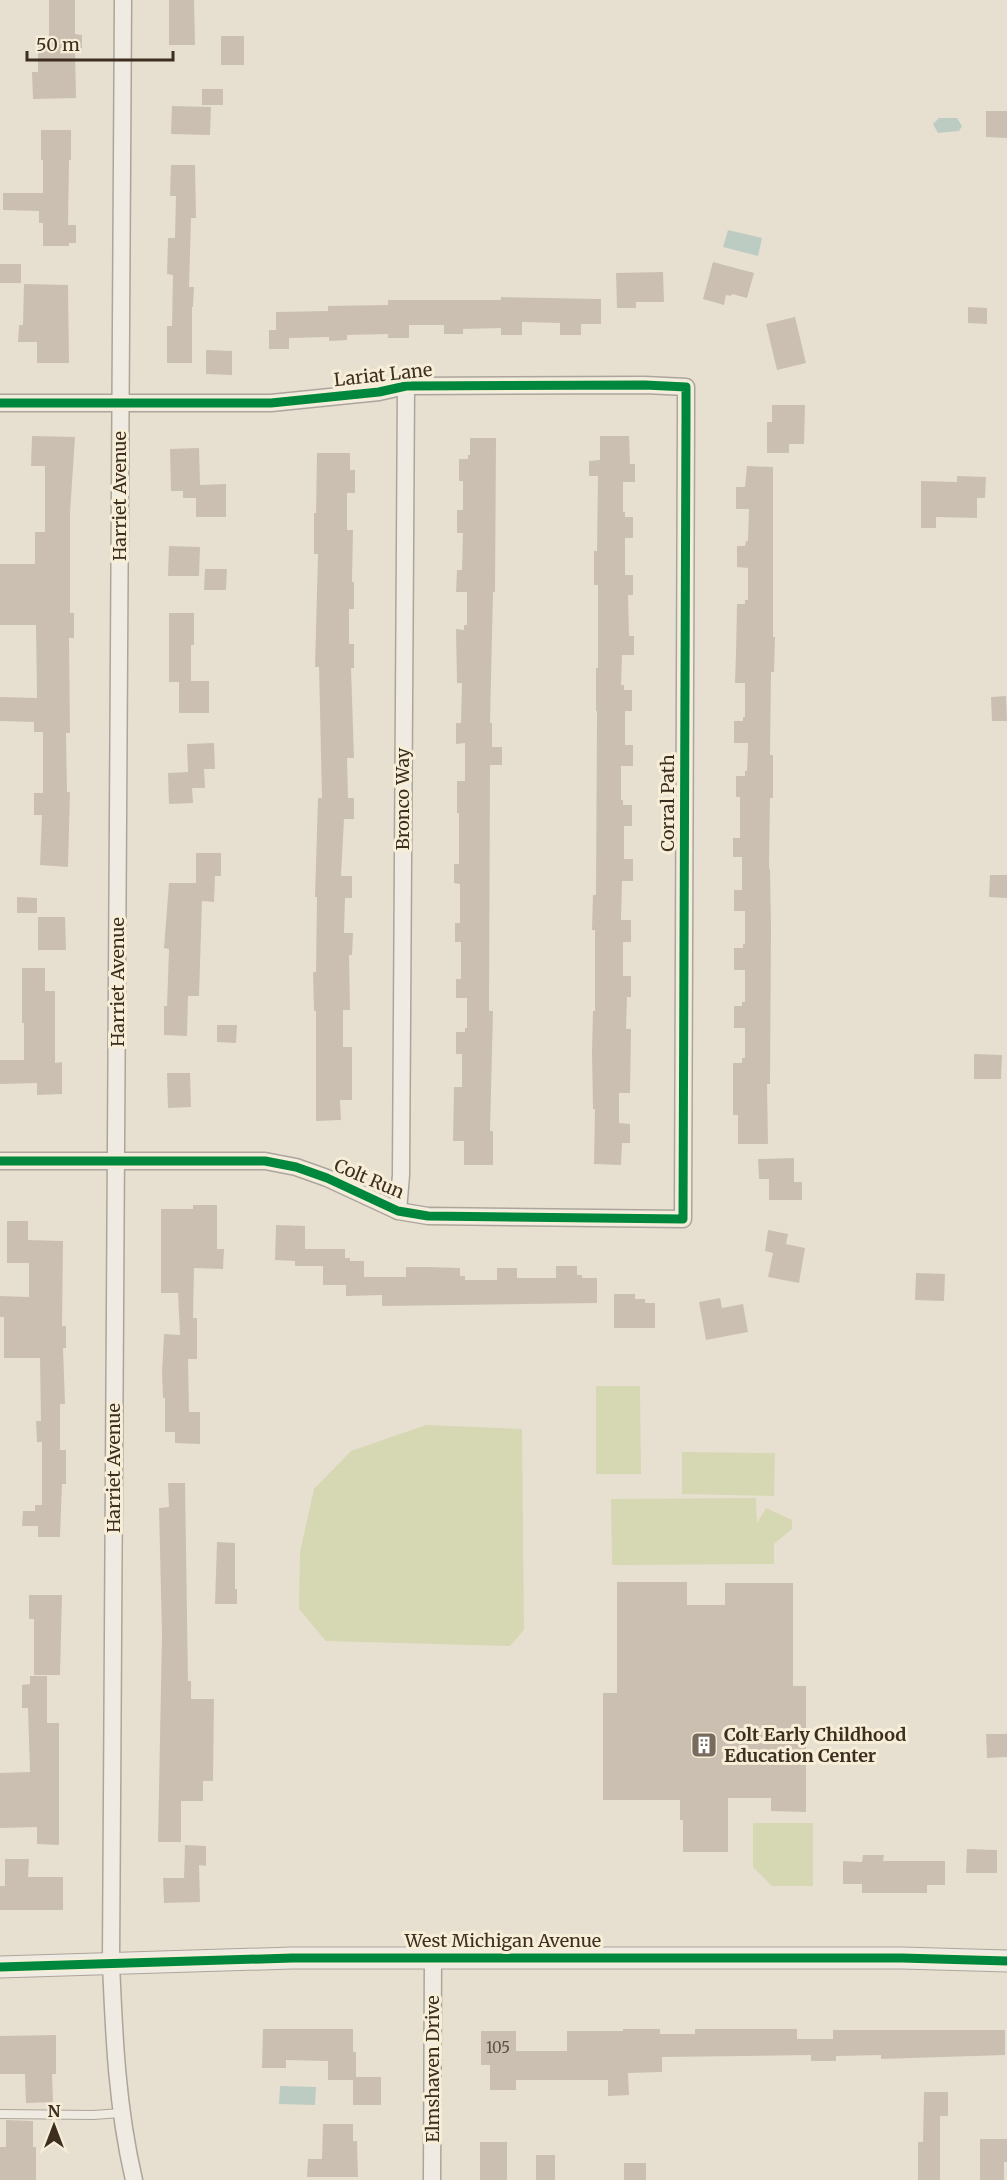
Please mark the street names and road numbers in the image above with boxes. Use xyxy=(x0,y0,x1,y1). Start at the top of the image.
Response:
street label: Lariat Lane xyxy=(333,358,433,391)
street label: Harriet Avenue xyxy=(108,431,131,561)
street label: Bronco Way xyxy=(391,747,414,850)
street label: Corral Path xyxy=(656,754,679,852)
street label: Harriet Avenue xyxy=(106,917,129,1047)
street label: Colt Run xyxy=(331,1154,408,1204)
street label: Harriet Avenue xyxy=(102,1403,125,1533)
street label: West Michigan Avenue xyxy=(404,1929,601,1952)
street label: Elmshaven Drive xyxy=(421,1995,444,2143)

